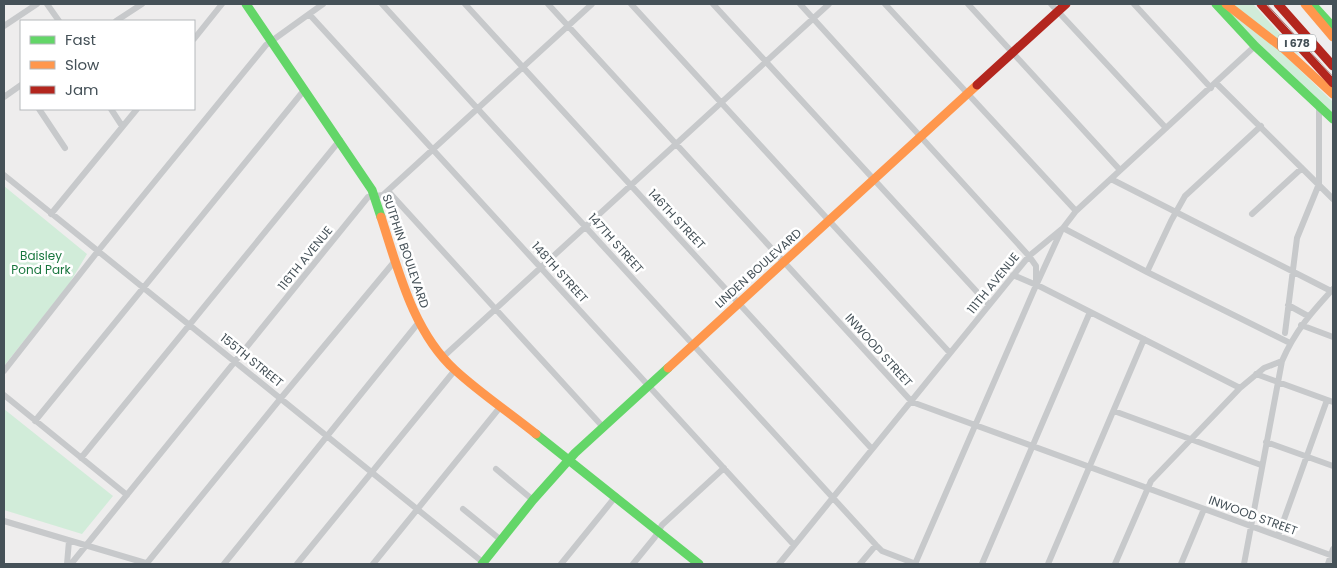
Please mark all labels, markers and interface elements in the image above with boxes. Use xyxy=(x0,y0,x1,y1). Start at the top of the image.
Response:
legend xyxy=(20,20,195,110)
text: Fast xyxy=(65,29,96,50)
road number: I 678 xyxy=(1278,34,1316,52)
text: Slow xyxy=(65,54,100,75)
text: Jam xyxy=(65,79,99,100)
street label: 146TH STREET xyxy=(645,185,710,253)
street label: SUTPHIN BOULEVARD xyxy=(378,192,434,310)
street label: 147TH STREET xyxy=(584,209,648,277)
street label: 116TH AVENUE xyxy=(274,222,336,294)
street label: LINDEN BOULEVARD xyxy=(711,225,805,311)
street label: 148TH STREET xyxy=(528,238,592,307)
park label: Baisley Pond Park xyxy=(11,247,71,278)
street label: 111TH AVENUE xyxy=(963,249,1023,317)
street label: INWOOD STREET xyxy=(841,310,917,391)
street label: 155TH STREET xyxy=(217,329,287,391)
street label: INWOOD STREET xyxy=(1206,491,1300,539)

